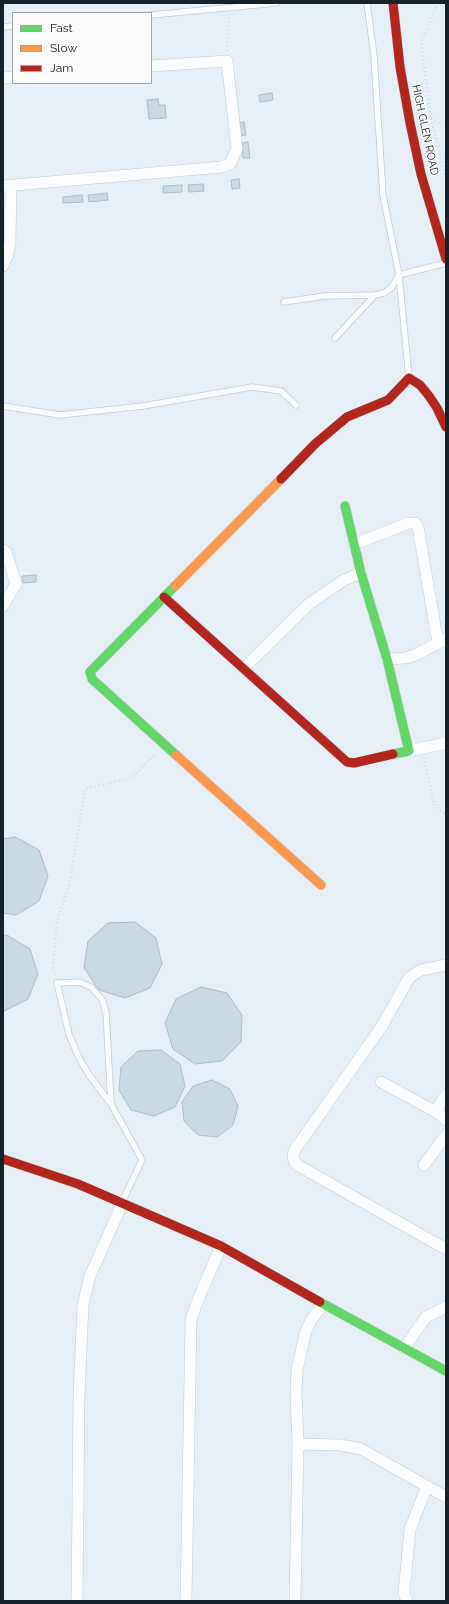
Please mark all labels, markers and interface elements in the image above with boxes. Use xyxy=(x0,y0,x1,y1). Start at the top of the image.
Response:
legend xyxy=(12,12,152,84)
text: Fast xyxy=(50,21,73,35)
text: Slow xyxy=(50,41,77,55)
text: Jam xyxy=(50,61,73,75)
street label: HIGH GLEN ROAD xyxy=(409,83,441,177)

